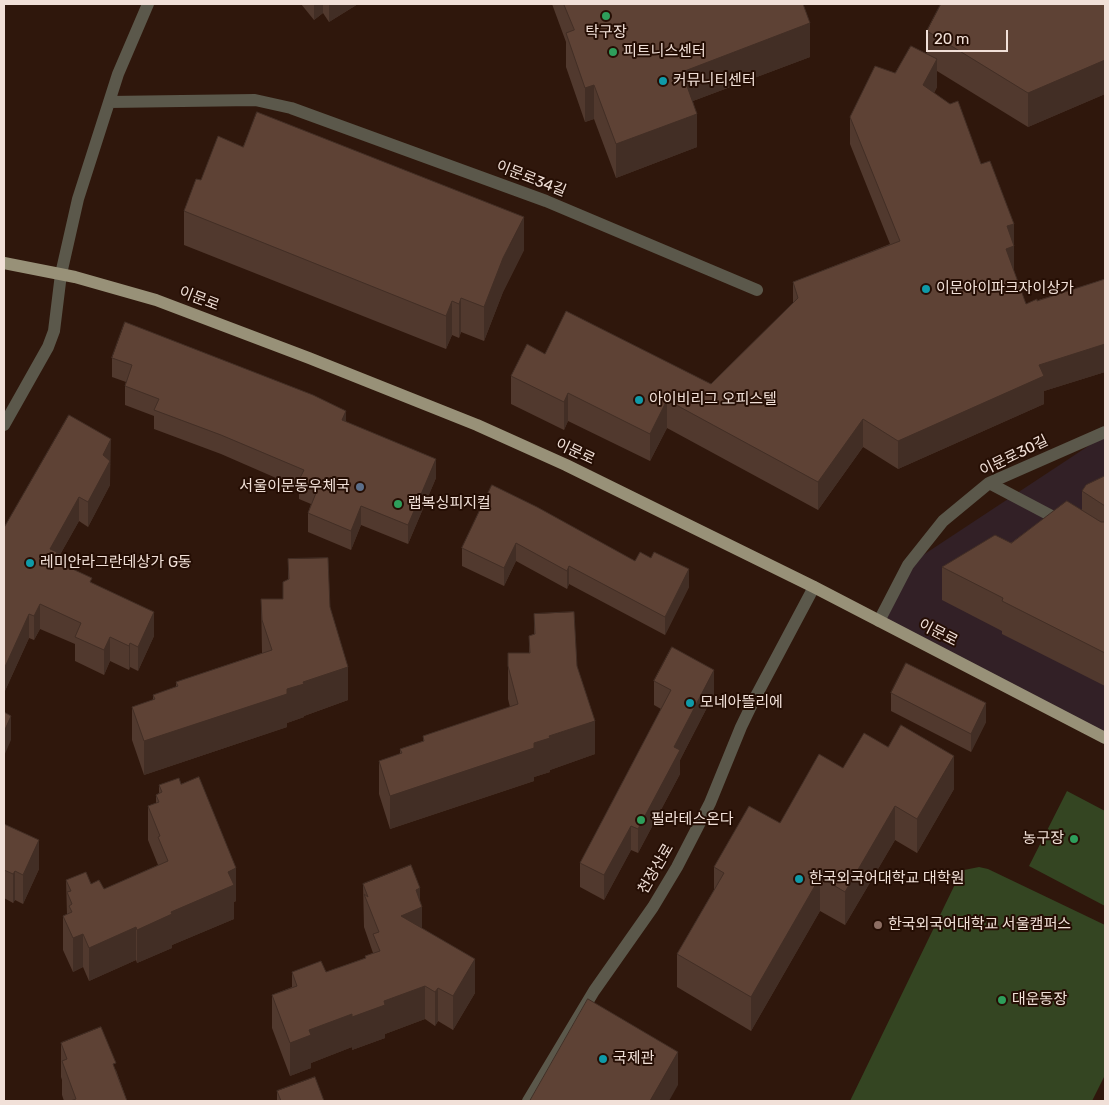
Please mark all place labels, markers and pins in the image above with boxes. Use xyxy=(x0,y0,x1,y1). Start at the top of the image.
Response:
marker: 탁구장 xyxy=(600,10,612,22)
place label: 탁구장 xyxy=(585,24,627,42)
place label: 피트니스센터 xyxy=(623,43,706,61)
marker: 피트니스센터 xyxy=(607,46,619,58)
place label: 커뮤니티센터 xyxy=(673,72,756,90)
marker: 커뮤니티센터 xyxy=(657,75,669,87)
place label: 이문아이파크자이상가 xyxy=(936,280,1074,298)
marker: 이문아이파크자이상가 xyxy=(920,283,932,295)
place label: 아이비리그 오피스텔 xyxy=(649,391,777,409)
marker: 아이비리그 오피스텔 xyxy=(633,394,645,406)
place label: 서울이문동우체국 xyxy=(240,478,350,496)
marker: 서울이문동우체국 xyxy=(354,481,366,493)
place label: 랩복싱피지컬 xyxy=(408,495,491,513)
marker: 랩복싱피지컬 xyxy=(392,498,404,510)
place label: 레미안라그란데상가 G동 xyxy=(40,554,192,572)
marker: 레미안라그란데상가 G동 xyxy=(24,557,36,569)
place label: 모네아뜰리에 xyxy=(700,694,783,712)
marker: 모네아뜰리에 xyxy=(684,697,696,709)
place label: 필라테스온다 xyxy=(651,811,734,829)
marker: 필라테스온다 xyxy=(635,814,647,826)
place label: 농구장 xyxy=(1023,830,1064,848)
marker: 농구장 xyxy=(1068,833,1080,845)
place label: 한국외국어대학교 대학원 xyxy=(809,870,964,888)
marker: 한국외국어대학교 대학원 xyxy=(793,873,805,885)
place label: 한국외국어대학교 서울캠퍼스 xyxy=(888,916,1071,934)
marker: 한국외국어대학교 서울캠퍼스 xyxy=(872,919,884,931)
place label: 대운동장 xyxy=(1012,991,1067,1009)
marker: 대운동장 xyxy=(996,994,1008,1006)
place label: 국제관 xyxy=(613,1050,654,1068)
marker: 국제관 xyxy=(597,1053,609,1065)

